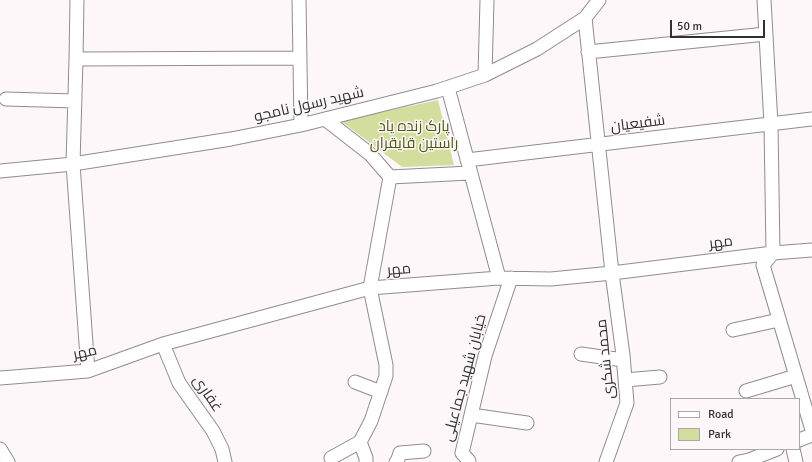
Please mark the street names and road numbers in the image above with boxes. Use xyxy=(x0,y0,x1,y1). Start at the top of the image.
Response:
street label: شهید رسول نامجو xyxy=(252,84,366,126)
street label: شفیعیان xyxy=(610,112,666,136)
street label: مهر xyxy=(708,233,734,253)
street label: مهر xyxy=(386,260,412,280)
street label: خیابان شهید جماعیلی xyxy=(439,312,491,444)
street label: محمد شکری xyxy=(593,318,619,400)
street label: مهر xyxy=(71,342,99,364)
street label: غفاری xyxy=(188,372,226,416)

